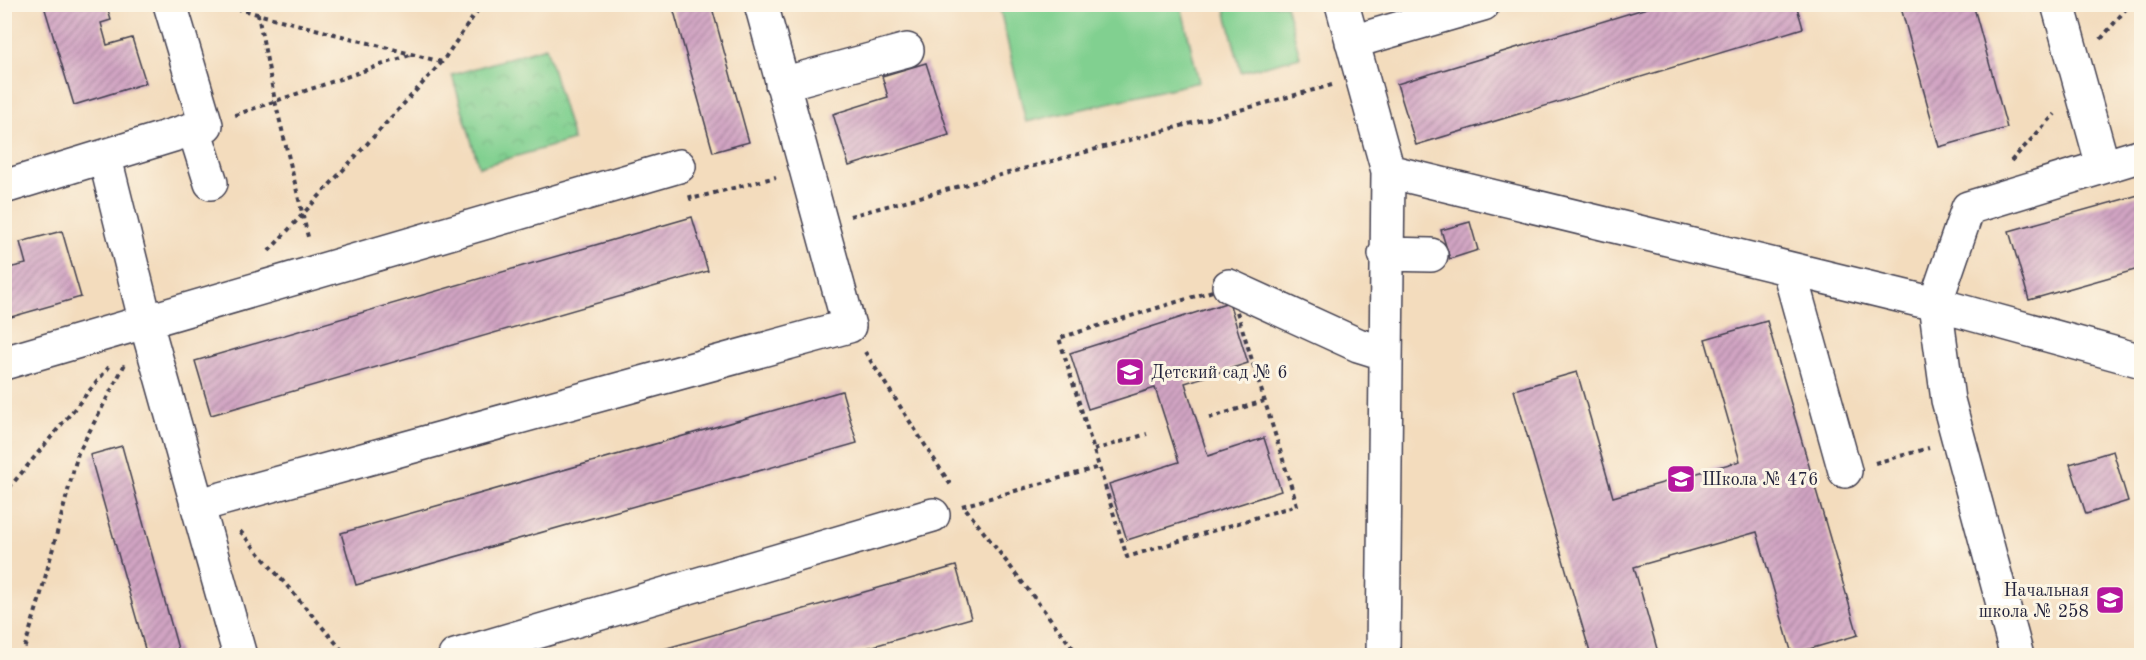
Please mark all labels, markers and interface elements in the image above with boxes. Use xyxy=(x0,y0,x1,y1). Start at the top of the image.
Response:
school or university icon: Детский сад № 6 xyxy=(1114,356,1146,388)
place label: Детский сад № 6 xyxy=(1151,364,1288,382)
school or university icon: Школа № 476 xyxy=(1665,463,1697,495)
place label: Школа № 476 xyxy=(1702,471,1818,489)
place label: Начальная школа № 258 xyxy=(1979,582,2089,621)
school or university icon: Начальная школа № 258 xyxy=(2094,584,2126,616)

